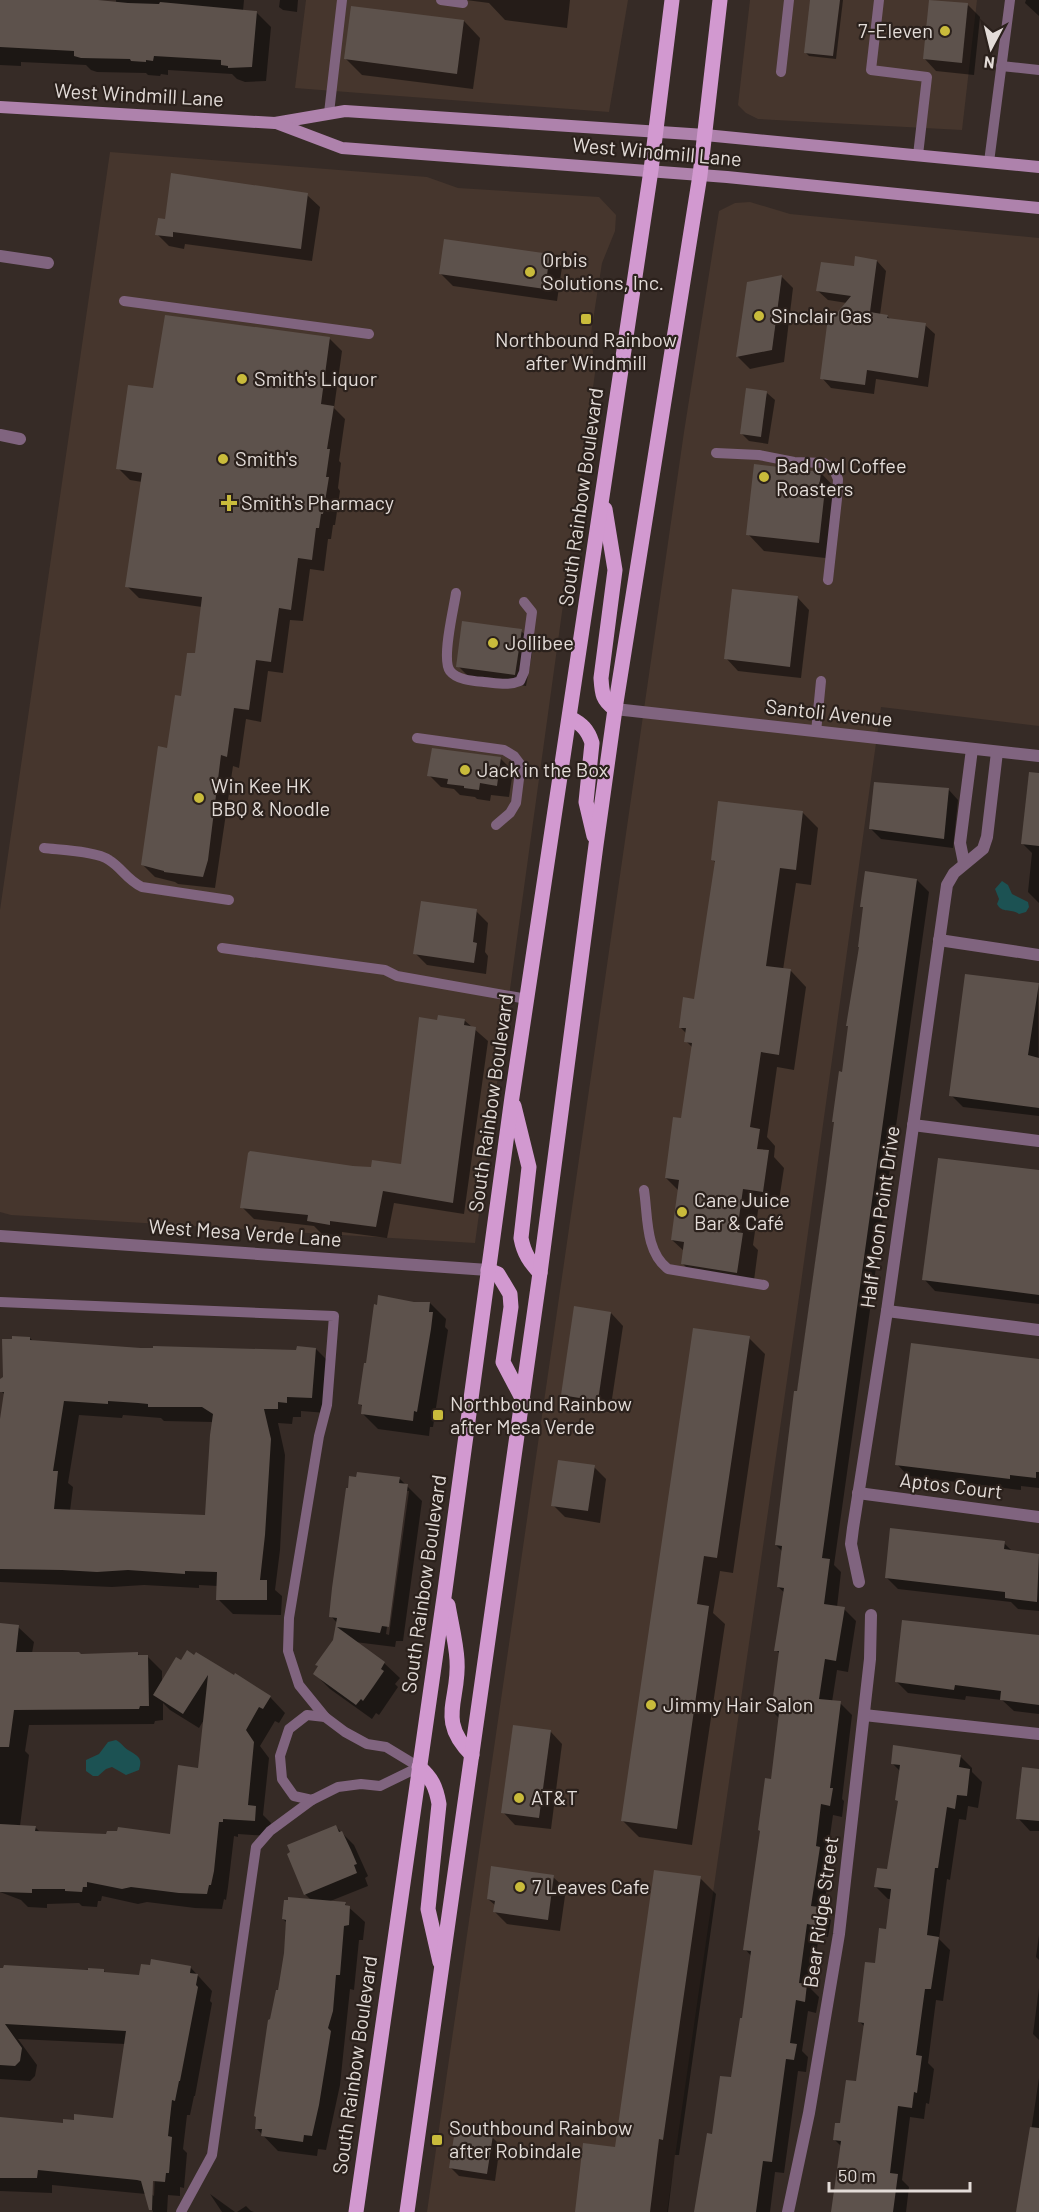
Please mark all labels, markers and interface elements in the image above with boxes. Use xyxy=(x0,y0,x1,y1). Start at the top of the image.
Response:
place label: 7-Eleven xyxy=(858,18,933,42)
north arrow xyxy=(961,18,1021,78)
marker: 7-Eleven xyxy=(938,24,952,38)
text: N xyxy=(983,53,996,73)
street label: West Windmill Lane xyxy=(54,78,225,110)
street label: West Windmill Lane xyxy=(571,132,743,170)
place label: Orbis Solutions, Inc. xyxy=(542,247,664,294)
marker: Orbis Solutions, Inc. xyxy=(523,265,537,279)
place label: Sinclair Gas xyxy=(771,303,872,327)
marker: Sinclair Gas xyxy=(752,309,766,323)
marker: Northbound Rainbow after Windmill xyxy=(579,312,593,326)
place label: Northbound Rainbow after Windmill xyxy=(495,327,677,374)
place label: Smith's Liquor xyxy=(254,366,377,390)
marker: Smith's Liquor xyxy=(235,372,249,386)
street label: South Rainbow Boulevard xyxy=(553,386,607,608)
place label: Smith's xyxy=(235,446,298,470)
marker: Smith's xyxy=(216,452,230,466)
place label: Bad Owl Coffee Roasters xyxy=(776,453,907,500)
marker: Bad Owl Coffee Roasters xyxy=(757,470,771,484)
place label: Smith's Pharmacy xyxy=(241,490,394,514)
marker: Smith's Pharmacy xyxy=(222,496,236,510)
place label: Jollibee xyxy=(505,630,574,654)
marker: Jollibee xyxy=(486,636,500,650)
street label: Santoli Avenue xyxy=(764,693,894,731)
place label: Jack in the Box xyxy=(477,757,609,781)
marker: Jack in the Box xyxy=(458,763,472,777)
place label: Win Kee HK BBQ & Noodle xyxy=(211,773,330,820)
marker: Win Kee HK BBQ & Noodle xyxy=(192,791,206,805)
street label: South Rainbow Boulevard xyxy=(463,992,517,1214)
street label: Half Moon Point Drive xyxy=(854,1124,904,1310)
place label: Cane Juice Bar & Café xyxy=(694,1187,790,1234)
marker: Cane Juice Bar & Café xyxy=(675,1205,689,1219)
street label: West Mesa Verde Lane xyxy=(148,1213,343,1251)
place label: Northbound Rainbow after Mesa Verde xyxy=(450,1391,632,1438)
marker: Northbound Rainbow after Mesa Verde xyxy=(431,1408,445,1422)
street label: Aptos Court xyxy=(898,1467,1004,1503)
street label: South Rainbow Boulevard xyxy=(396,1473,450,1695)
place label: Jimmy Hair Salon xyxy=(663,1692,814,1716)
marker: Jimmy Hair Salon xyxy=(644,1698,658,1712)
place label: AT&T xyxy=(531,1785,578,1809)
marker: AT&T xyxy=(512,1791,526,1805)
street label: Bear Ridge Street xyxy=(797,1835,843,1989)
place label: 7 Leaves Cafe xyxy=(532,1874,650,1898)
marker: 7 Leaves Cafe xyxy=(513,1880,527,1894)
street label: South Rainbow Boulevard xyxy=(327,1954,381,2176)
place label: Southbound Rainbow after Robindale xyxy=(449,2115,632,2162)
marker: Southbound Rainbow after Robindale xyxy=(430,2133,444,2147)
scale bar xyxy=(829,2155,970,2193)
text: 50 m xyxy=(838,2164,876,2186)

